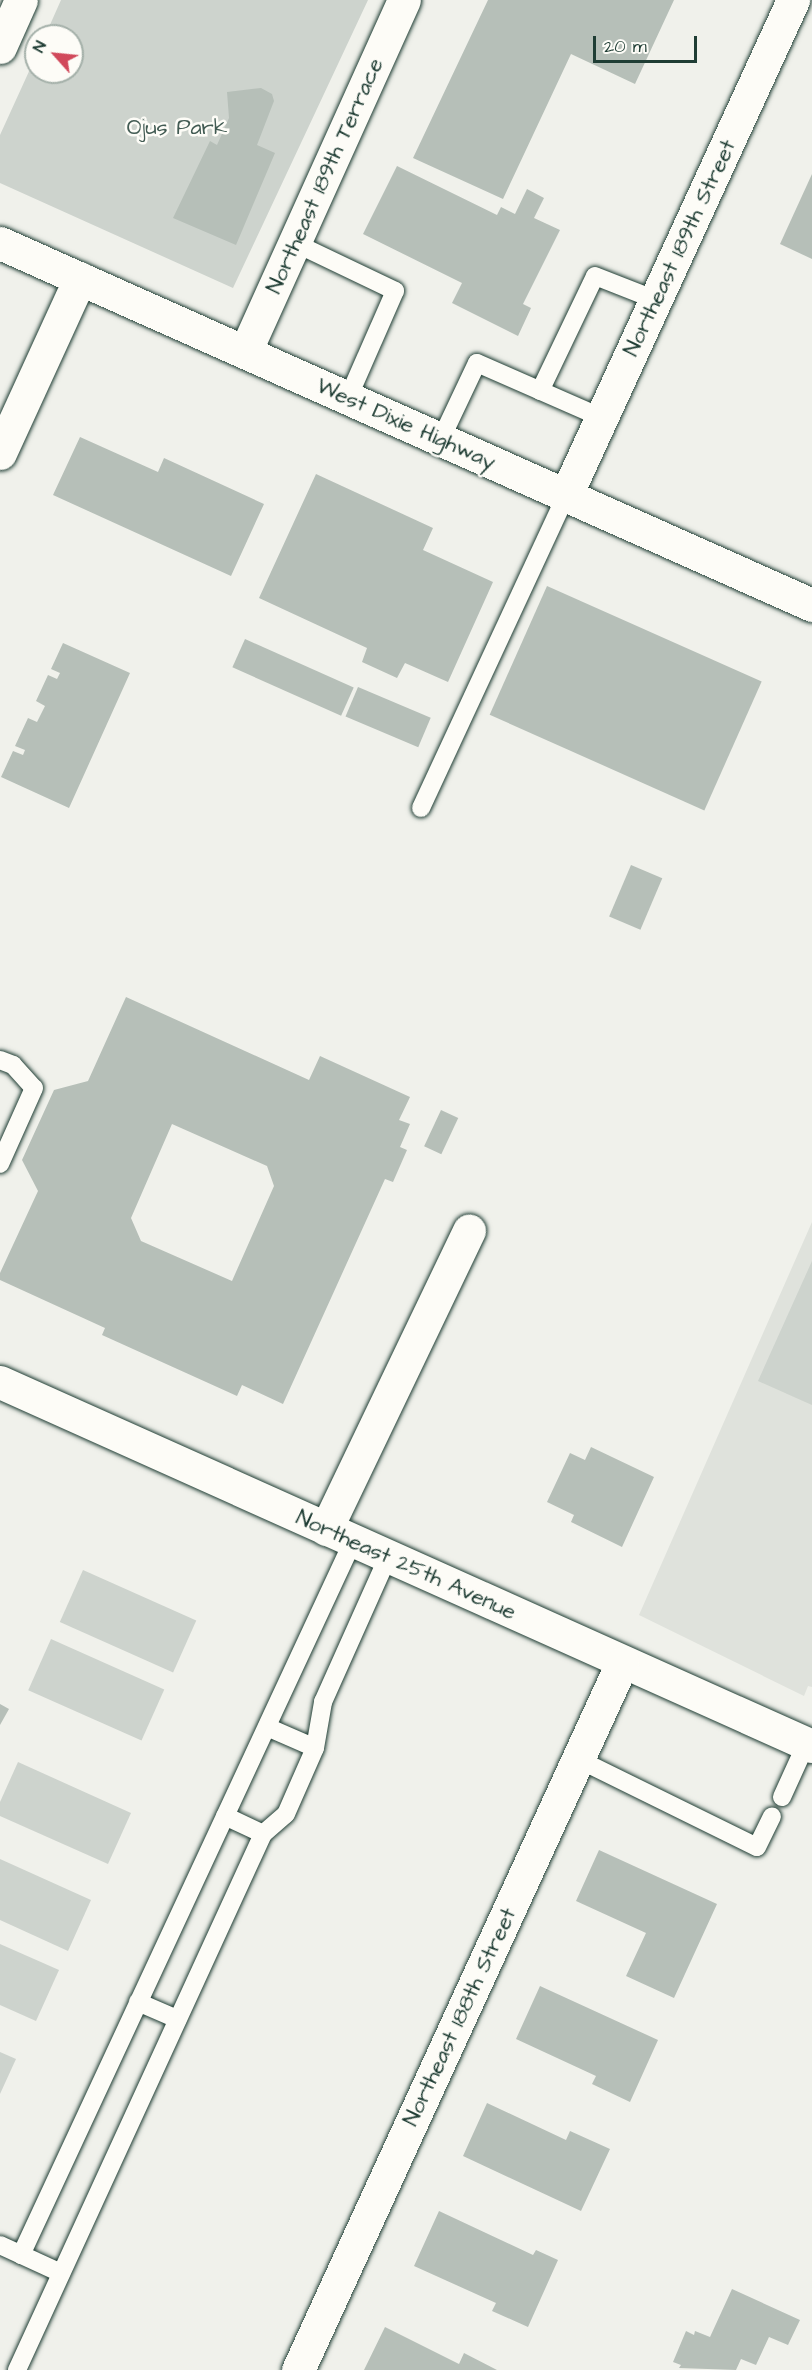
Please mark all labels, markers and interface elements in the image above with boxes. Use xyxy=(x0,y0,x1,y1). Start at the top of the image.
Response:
north arrow xyxy=(24,24,84,84)
scale bar xyxy=(596,24,700,62)
text: 20 m xyxy=(604,34,647,59)
text: N xyxy=(28,37,52,56)
street label: Northeast 189th Terrace xyxy=(261,54,389,298)
park label: Ojus Park xyxy=(127,115,227,141)
street label: Northeast 189th Street xyxy=(618,135,742,361)
street label: West Dixie Highway xyxy=(312,373,500,475)
street label: Northeast 25th Avenue xyxy=(292,1505,520,1625)
street label: Northeast 188th Street xyxy=(398,1904,522,2130)

